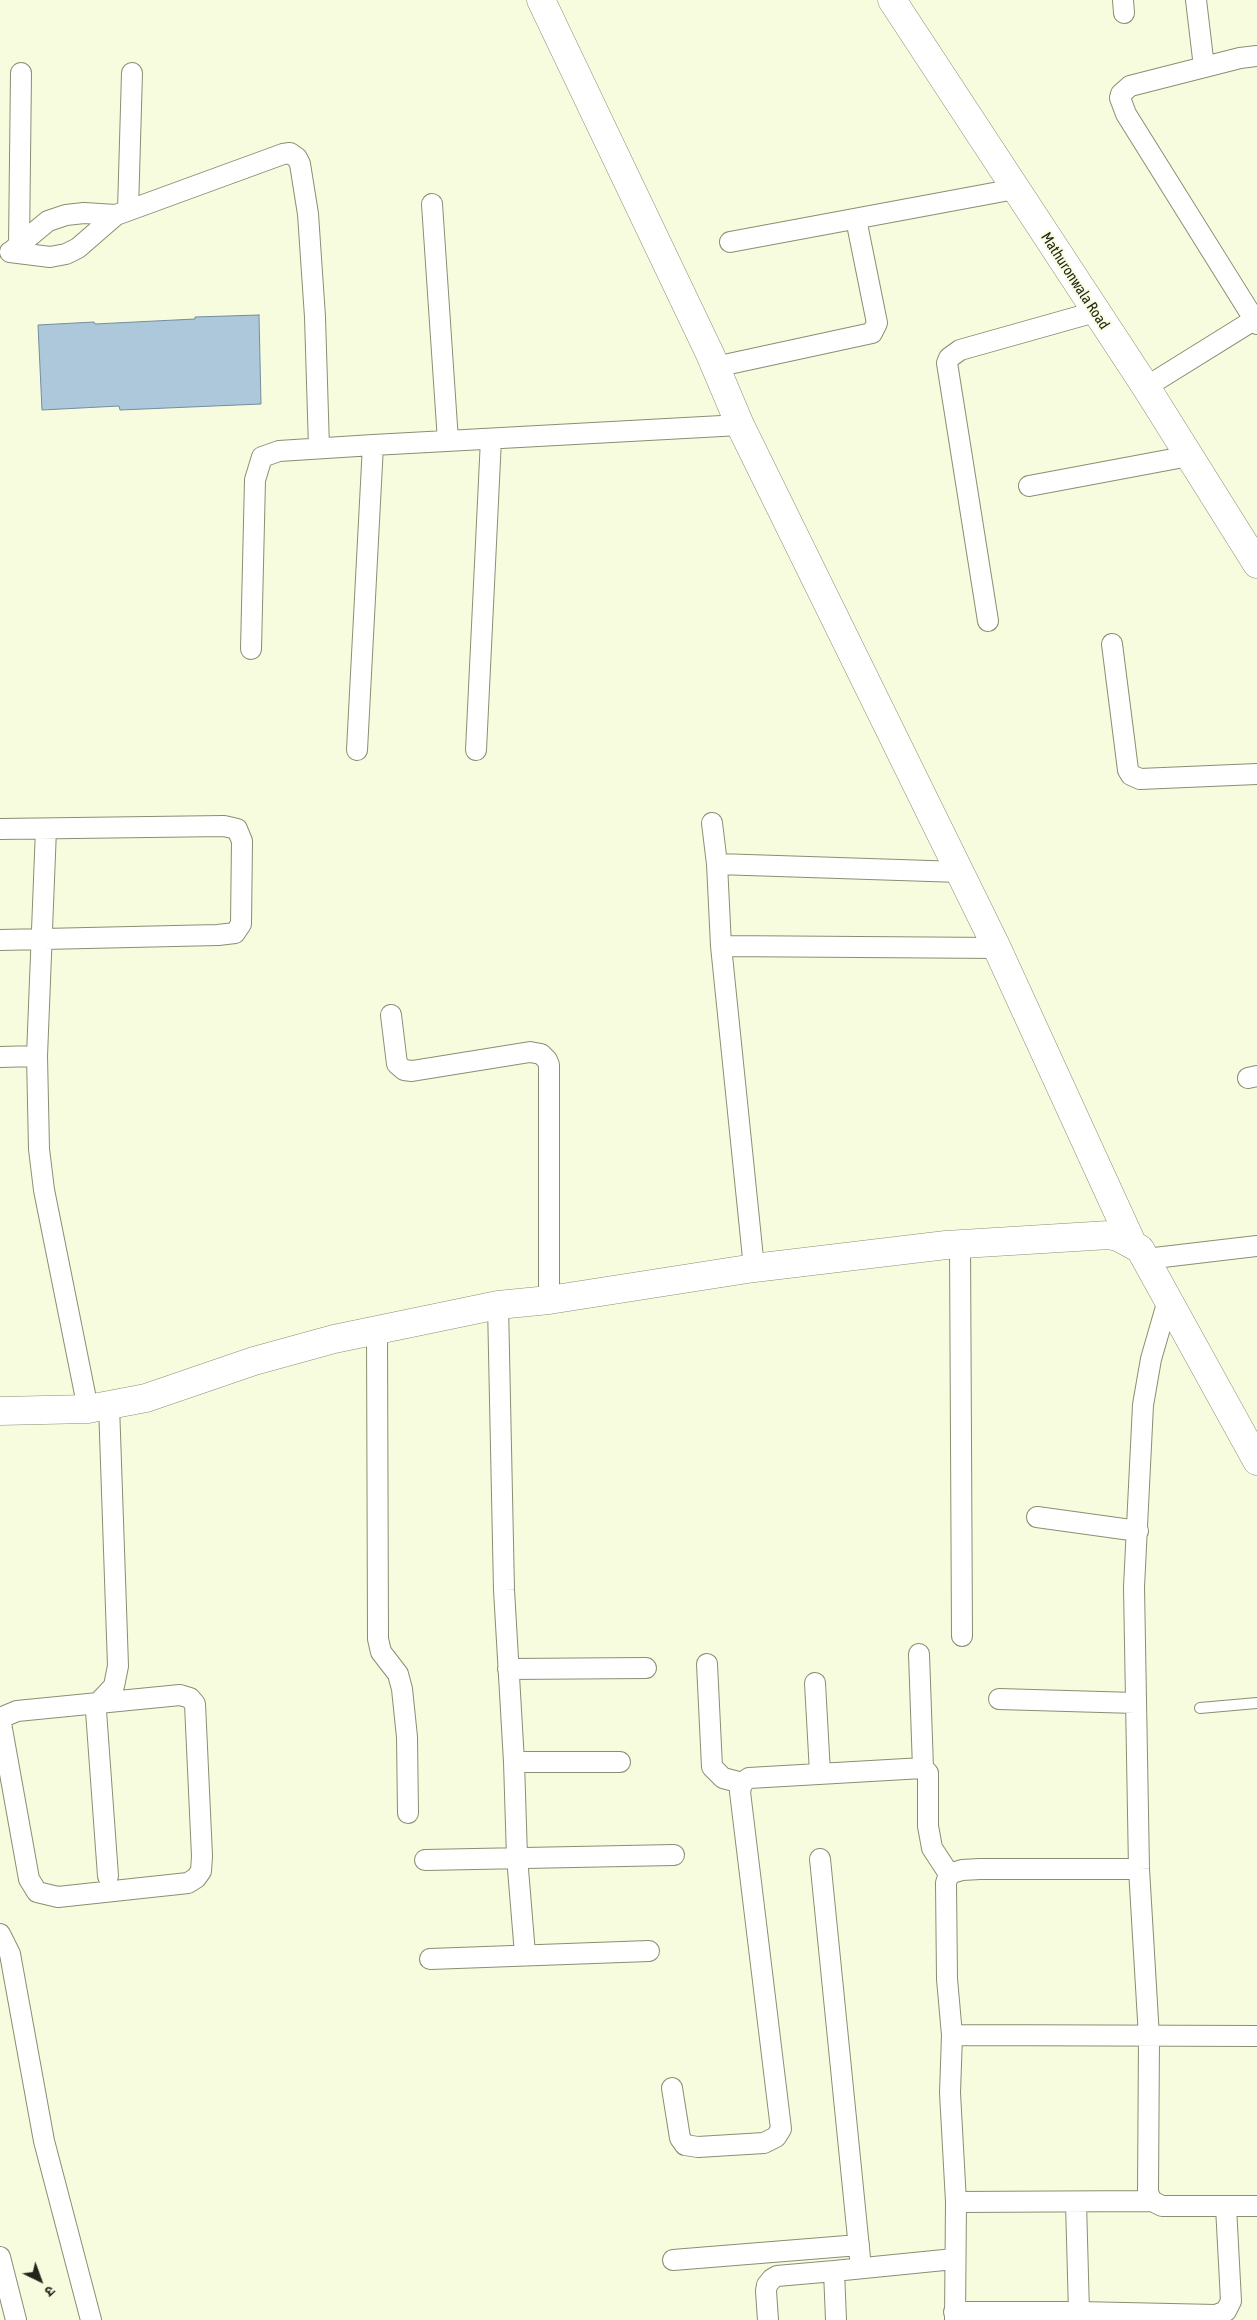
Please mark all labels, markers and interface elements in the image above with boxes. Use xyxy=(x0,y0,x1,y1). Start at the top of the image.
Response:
street label: Mathuronwala Road xyxy=(1037,229,1113,333)
north arrow xyxy=(15,2255,65,2305)
text: उ xyxy=(42,2282,58,2300)

